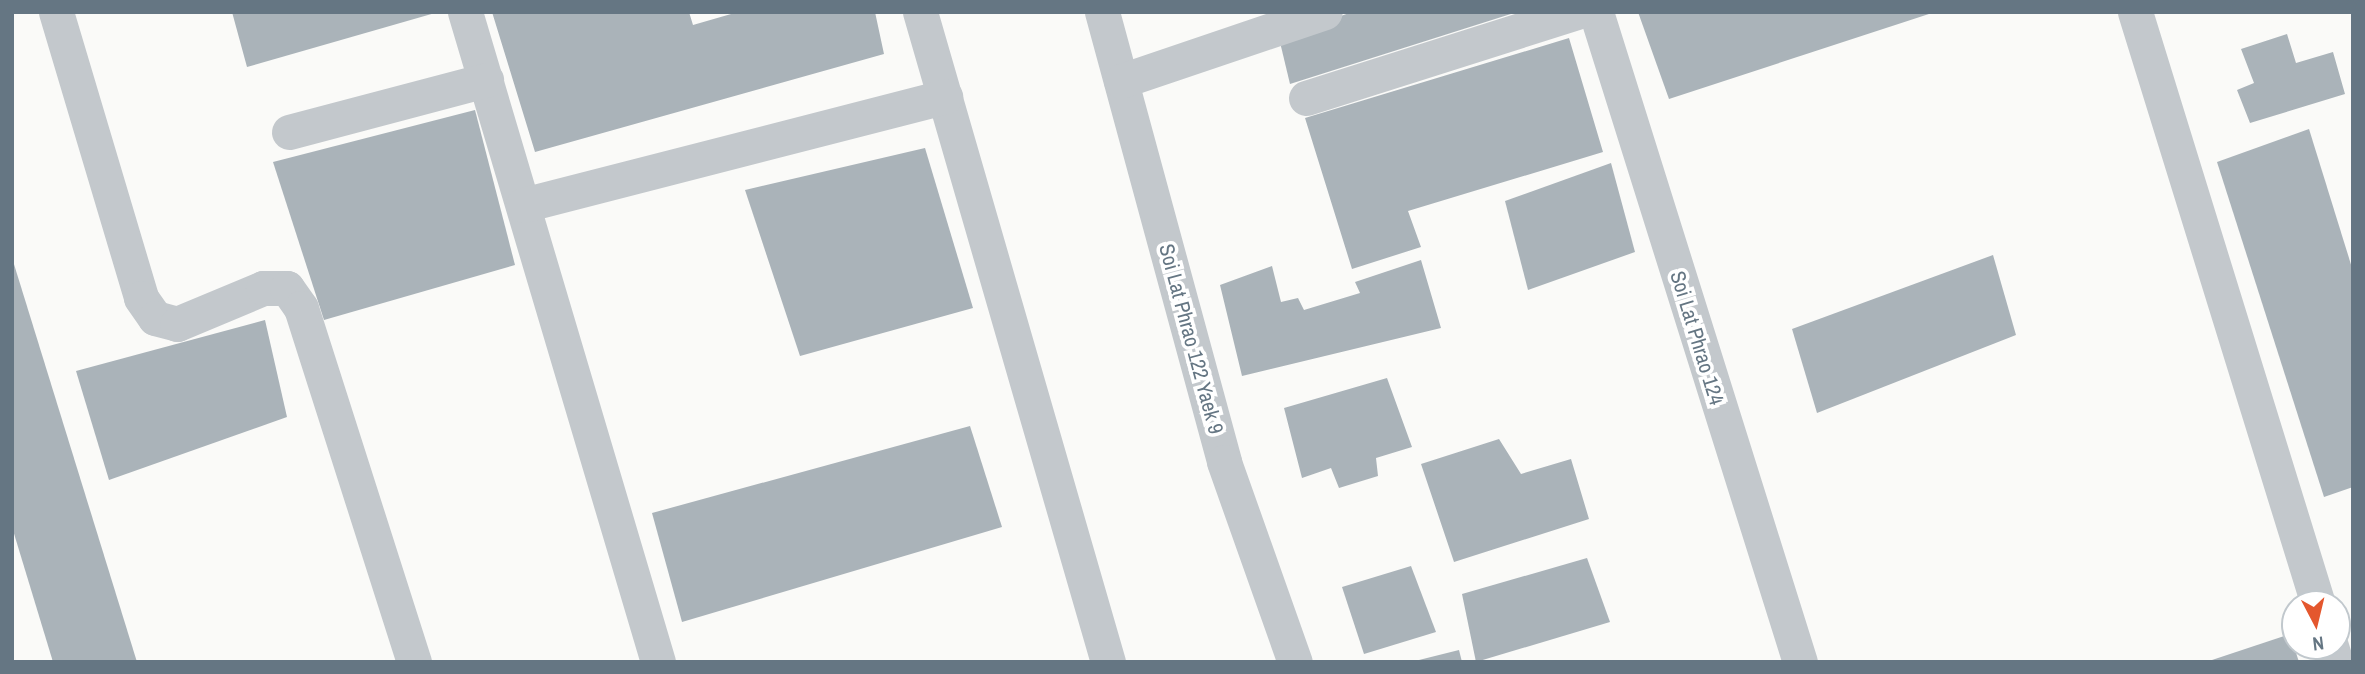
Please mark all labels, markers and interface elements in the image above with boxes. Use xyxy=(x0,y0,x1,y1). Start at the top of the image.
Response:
street label: Soi Lat Phrao 122 Yaek 9 xyxy=(1153,241,1229,437)
street label: Soi Lat Phrao 124 xyxy=(1665,268,1729,408)
north arrow xyxy=(2281,590,2351,660)
text: N xyxy=(2311,630,2325,657)

